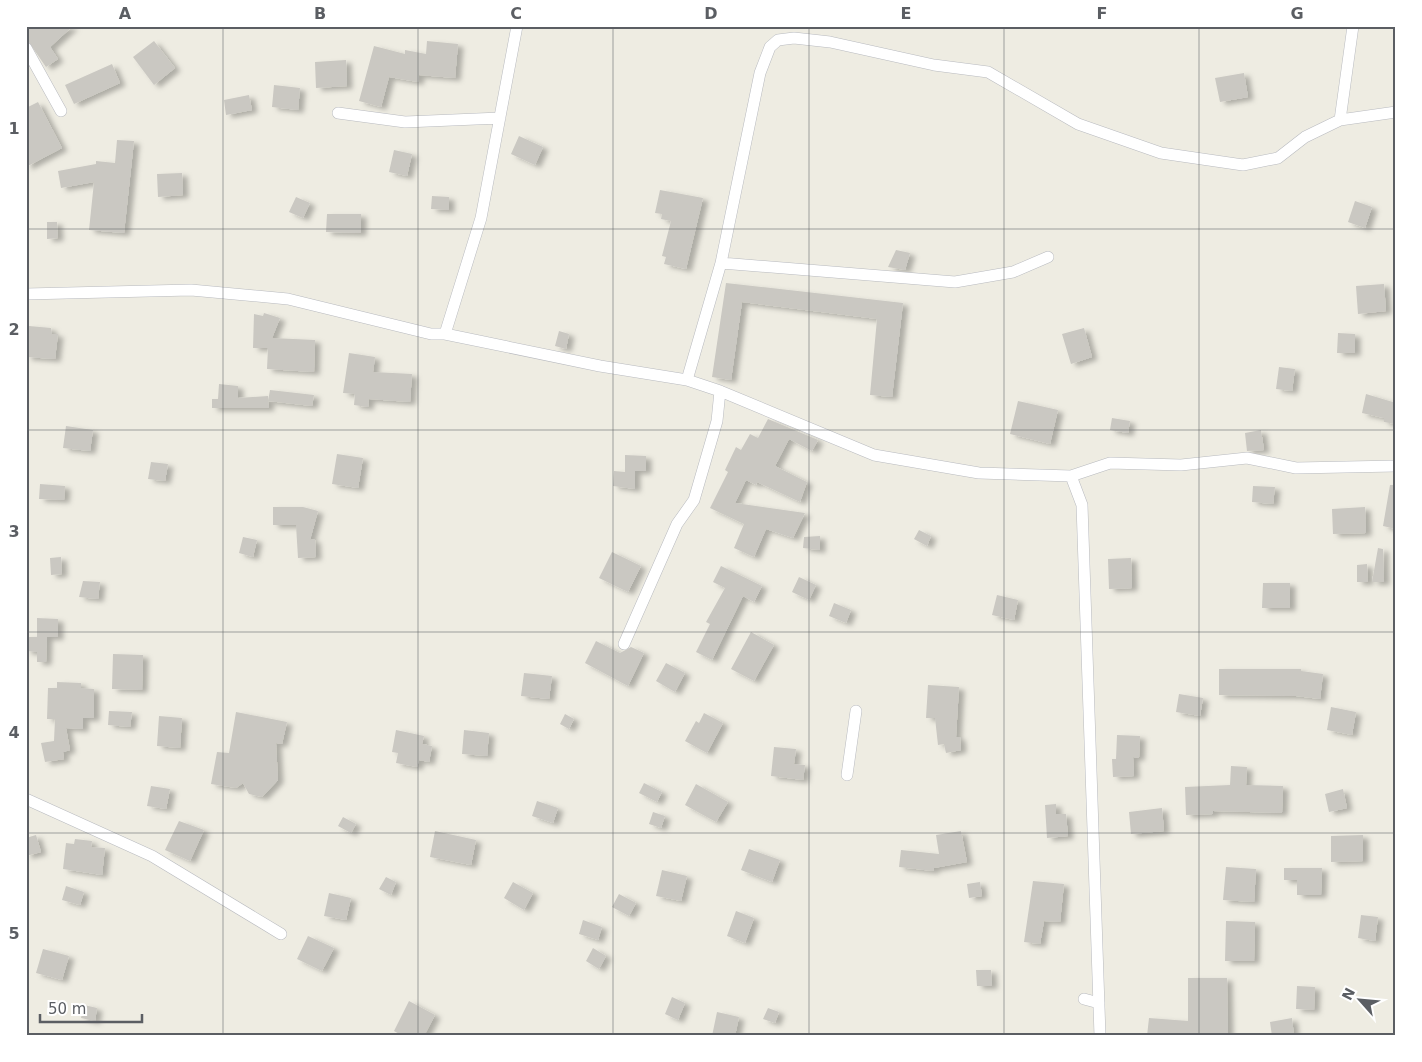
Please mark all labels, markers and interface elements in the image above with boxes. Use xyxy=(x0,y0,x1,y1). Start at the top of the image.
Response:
text: A xyxy=(119,4,132,23)
text: B xyxy=(314,4,326,23)
text: C xyxy=(510,4,522,23)
text: D xyxy=(704,4,718,23)
text: E xyxy=(901,4,911,23)
text: F xyxy=(1097,4,1107,23)
text: G xyxy=(1290,4,1304,23)
text: 1 xyxy=(8,119,20,138)
text: 2 xyxy=(8,320,20,339)
text: 3 xyxy=(8,522,20,541)
text: 4 xyxy=(8,723,20,742)
text: 5 xyxy=(8,924,20,943)
north arrow xyxy=(1334,974,1384,1024)
text: N xyxy=(1339,985,1358,1003)
scale bar xyxy=(40,992,142,1024)
text: 50 m xyxy=(48,1000,86,1018)

